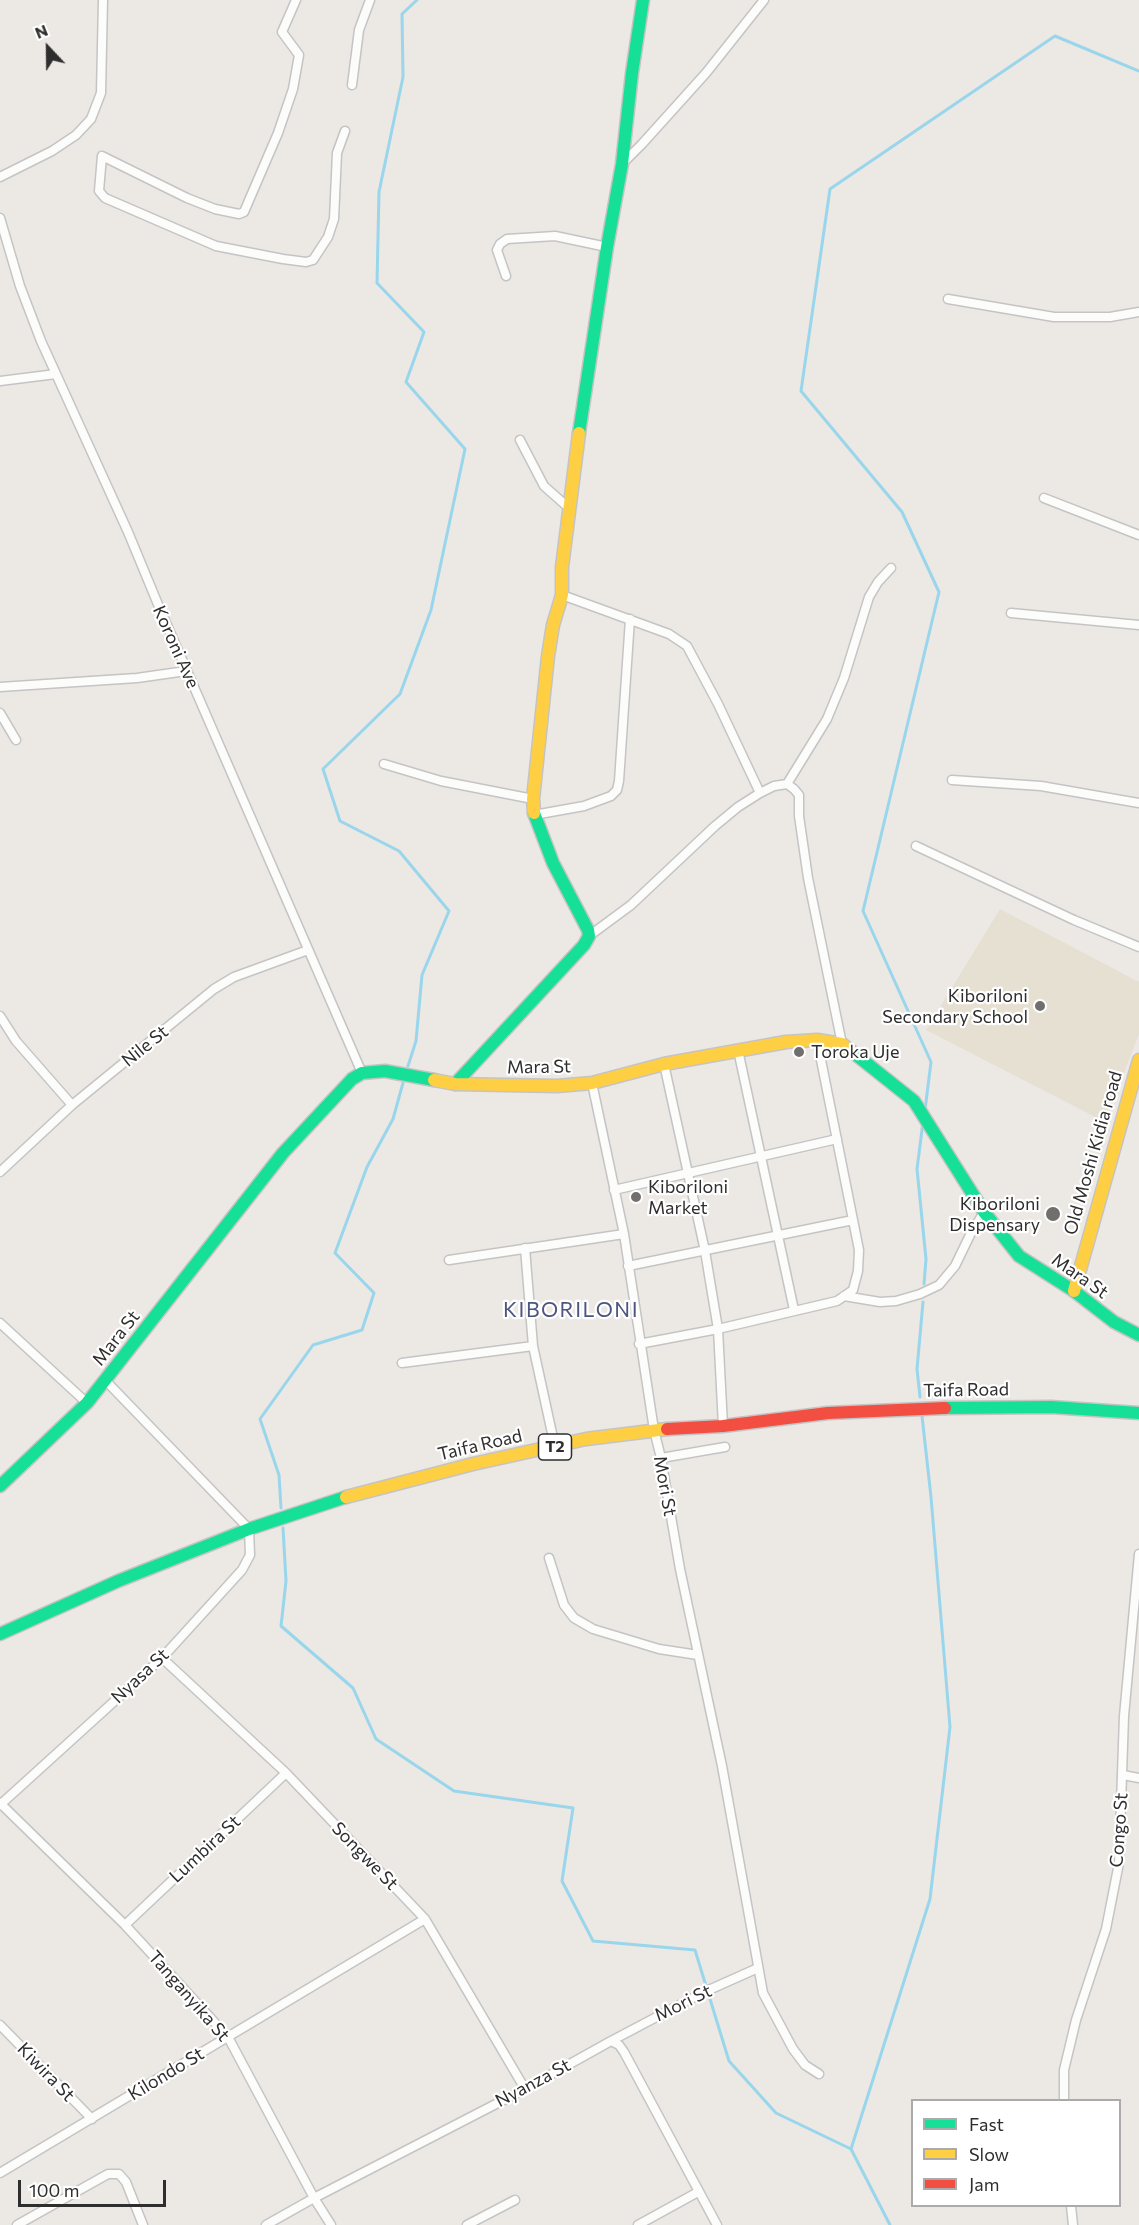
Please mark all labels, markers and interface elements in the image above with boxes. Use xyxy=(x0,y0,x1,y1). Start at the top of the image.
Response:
north arrow xyxy=(18,18,78,78)
text: N xyxy=(32,20,50,42)
street label: Koroni Ave xyxy=(148,602,204,692)
place label: Kiboriloni Secondary School xyxy=(882,985,1028,1028)
marker: Kiboriloni Secondary School xyxy=(1033,999,1047,1013)
street label: Nile St xyxy=(117,1021,173,1071)
place label: Toroka Uje xyxy=(811,1041,899,1063)
marker: Toroka Uje xyxy=(792,1045,806,1059)
street label: Mara St xyxy=(507,1056,571,1078)
street label: Old Moshi Kidia road xyxy=(1059,1069,1127,1237)
place label: Kiboriloni Market xyxy=(648,1176,728,1218)
marker: Kiboriloni Market xyxy=(629,1190,643,1204)
place label: Kiboriloni Dispensary xyxy=(949,1193,1040,1236)
marker: Kiboriloni Dispensary xyxy=(1044,1205,1062,1223)
street label: Mara St xyxy=(1048,1249,1112,1303)
district label: KIBORILONI xyxy=(503,1297,639,1323)
street label: Mara St xyxy=(88,1306,144,1370)
street label: Taifa Road xyxy=(923,1378,1009,1402)
street label: Taifa Road xyxy=(436,1425,524,1465)
road number: T2 xyxy=(538,1434,572,1460)
street label: Mori St xyxy=(649,1454,681,1518)
street label: Nyasa St xyxy=(107,1644,173,1708)
street label: Congo St xyxy=(1106,1792,1132,1868)
street label: Lumbira St xyxy=(165,1811,245,1887)
street label: Songwe St xyxy=(327,1818,403,1894)
street label: Tanganyika St xyxy=(144,1946,234,2046)
street label: Mori St xyxy=(651,1980,715,2026)
street label: Kiwira St xyxy=(13,2038,79,2106)
street label: Kilondo St xyxy=(124,2043,208,2105)
street label: Nyanza St xyxy=(492,2054,574,2112)
legend xyxy=(911,2099,1121,2207)
text: Fast xyxy=(969,2113,1004,2135)
text: Slow xyxy=(969,2143,1009,2165)
scale bar xyxy=(21,2168,170,2206)
text: Jam xyxy=(969,2173,999,2195)
text: 100 m xyxy=(29,2179,79,2201)

